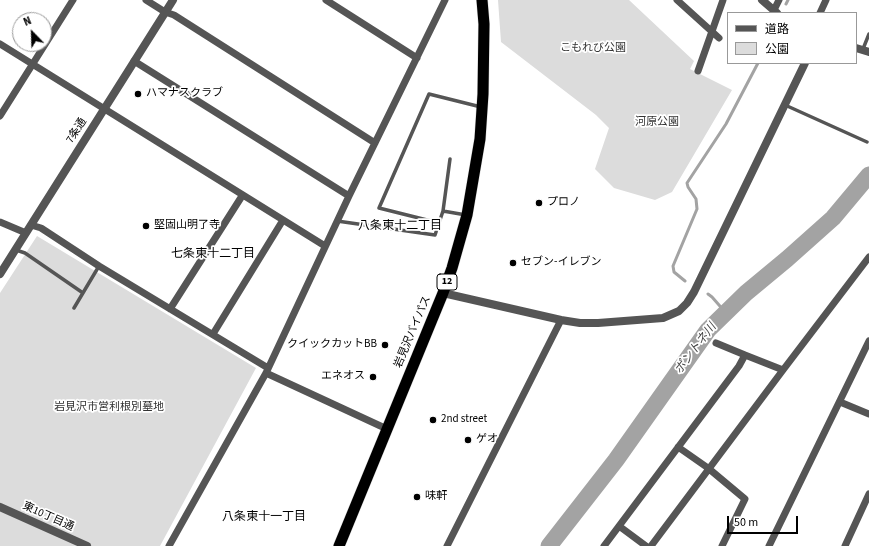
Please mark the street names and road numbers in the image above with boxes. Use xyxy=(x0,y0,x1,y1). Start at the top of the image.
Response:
street label: 7条通 xyxy=(64,116,90,146)
road number: 12 xyxy=(437,274,457,290)
street label: 岩見沢バイパス xyxy=(392,294,434,370)
street label: 東10丁目通 xyxy=(20,500,76,534)

